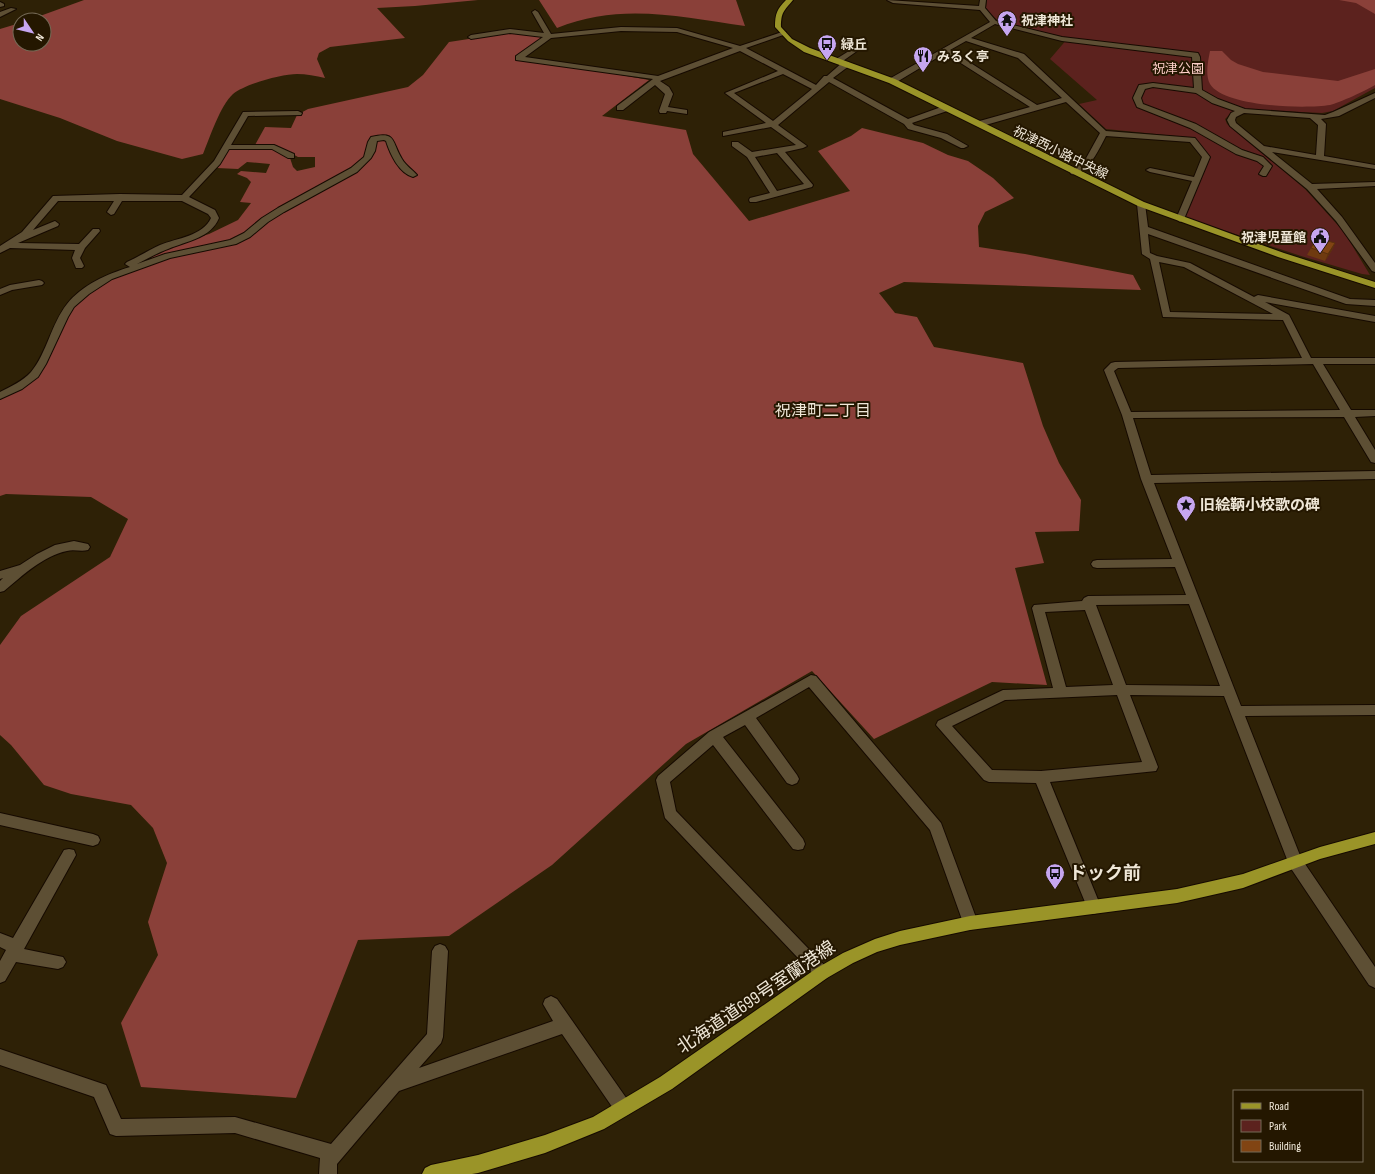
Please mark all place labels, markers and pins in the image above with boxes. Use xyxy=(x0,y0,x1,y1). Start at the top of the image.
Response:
temple icon: 祝津神社 xyxy=(996,9,1018,37)
place label: 祝津神社 xyxy=(1021,13,1073,29)
bus stop icon: 緑丘 xyxy=(816,33,838,61)
place label: 緑丘 xyxy=(840,37,867,53)
restaurant icon: みるく亭 xyxy=(912,45,934,73)
place label: みるく亭 xyxy=(937,49,989,65)
public building icon: 祝津児童館 xyxy=(1309,226,1331,254)
place label: 祝津児童館 xyxy=(1241,230,1306,246)
place icon: 旧絵鞆小校歌の碑 xyxy=(1175,494,1197,522)
place label: 旧絵鞆小校歌の碑 xyxy=(1200,496,1320,515)
bus stop icon: ドック前 xyxy=(1044,862,1066,890)
place label: ドック前 xyxy=(1069,863,1141,884)

